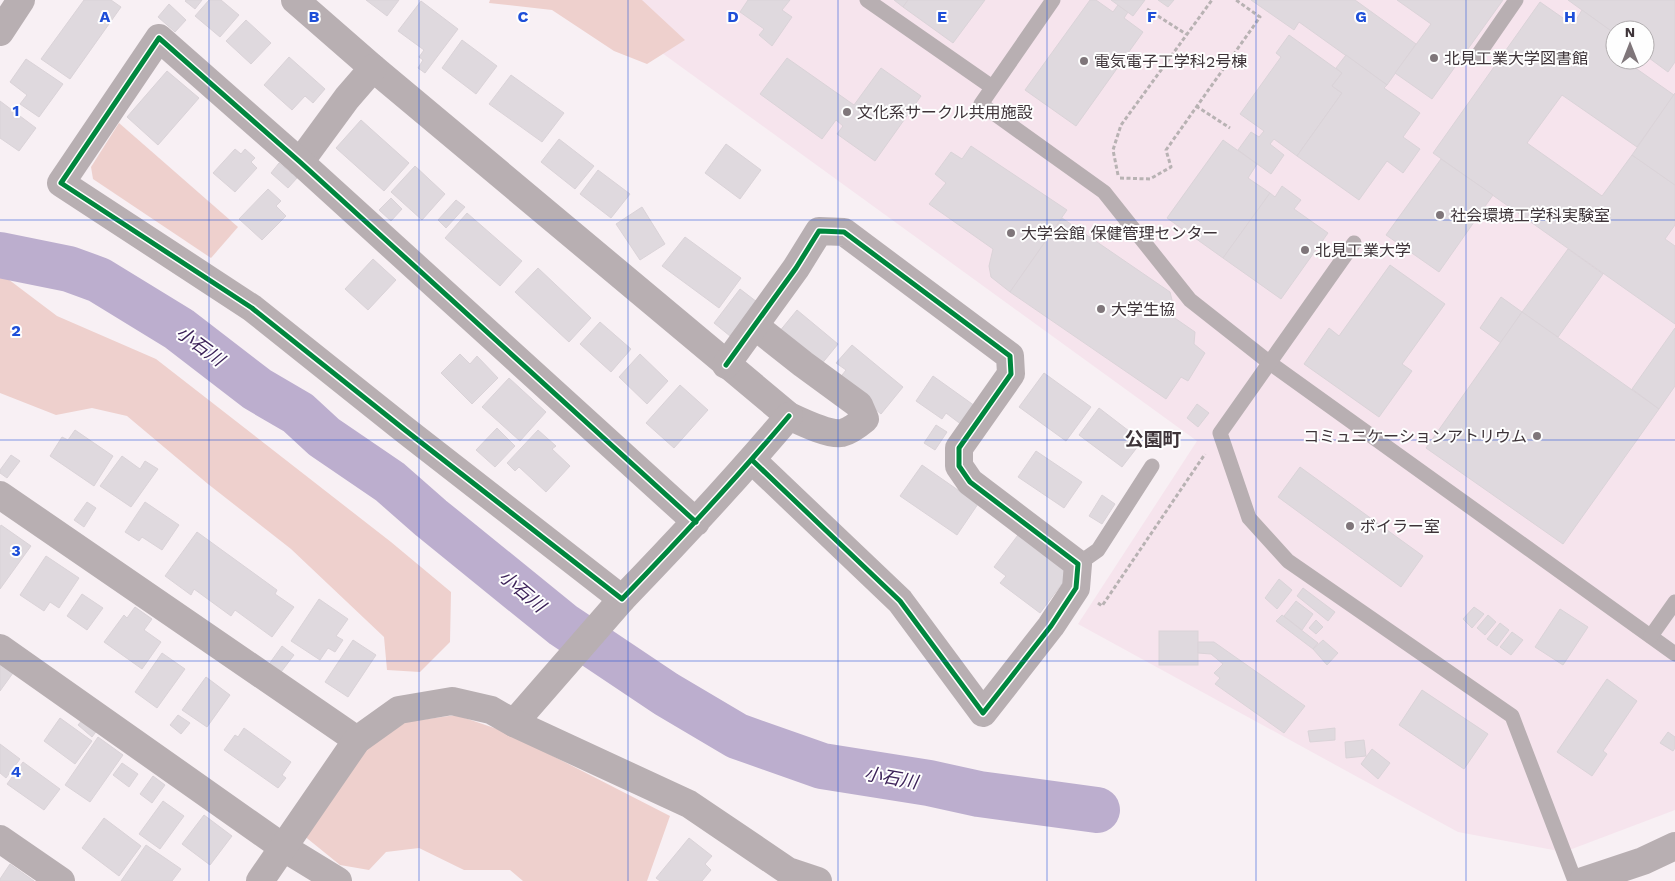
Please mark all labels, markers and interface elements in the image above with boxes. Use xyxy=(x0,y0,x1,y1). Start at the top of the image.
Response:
text: A xyxy=(100,7,111,26)
text: B xyxy=(309,7,320,26)
text: C xyxy=(518,7,529,26)
text: D xyxy=(727,7,739,26)
text: E xyxy=(937,7,947,26)
text: F xyxy=(1147,7,1157,26)
text: G xyxy=(1355,7,1367,26)
text: H xyxy=(1564,7,1576,26)
north arrow xyxy=(1605,20,1655,70)
text: N xyxy=(1625,24,1635,40)
place label: 北見工業大学図書館 xyxy=(1444,49,1588,68)
place label: 電気電子工学科2号棟 xyxy=(1094,52,1247,71)
marker: 北見工業大学図書館 xyxy=(1428,52,1440,64)
marker: 電気電子工学科2号棟 xyxy=(1078,55,1090,67)
text: 1 xyxy=(13,101,19,120)
place label: 文化系サークル共用施設 xyxy=(857,103,1033,122)
marker: 文化系サークル共用施設 xyxy=(841,106,853,118)
place label: 社会環境工学科実験室 xyxy=(1450,206,1610,225)
marker: 社会環境工学科実験室 xyxy=(1434,209,1446,221)
place label: 大学会館 保健管理センター xyxy=(1021,224,1218,243)
marker: 大学会館 保健管理センター xyxy=(1005,227,1017,239)
place label: 北見工業大学 xyxy=(1315,241,1411,260)
marker: 北見工業大学 xyxy=(1299,244,1311,256)
place label: 大学生協 xyxy=(1111,300,1175,319)
marker: 大学生協 xyxy=(1095,303,1107,315)
text: 2 xyxy=(11,321,21,340)
water label: 小石川 xyxy=(172,321,230,371)
place label: コミュニケーションアトリウム xyxy=(1303,427,1527,446)
district label: 公園町 xyxy=(1124,428,1182,451)
marker: コミュニケーションアトリウム xyxy=(1531,430,1543,442)
place label: ボイラー室 xyxy=(1360,517,1440,536)
marker: ボイラー室 xyxy=(1344,520,1356,532)
text: 3 xyxy=(11,541,21,560)
water label: 小石川 xyxy=(495,565,551,617)
text: 4 xyxy=(11,762,21,781)
water label: 小石川 xyxy=(863,762,921,793)

